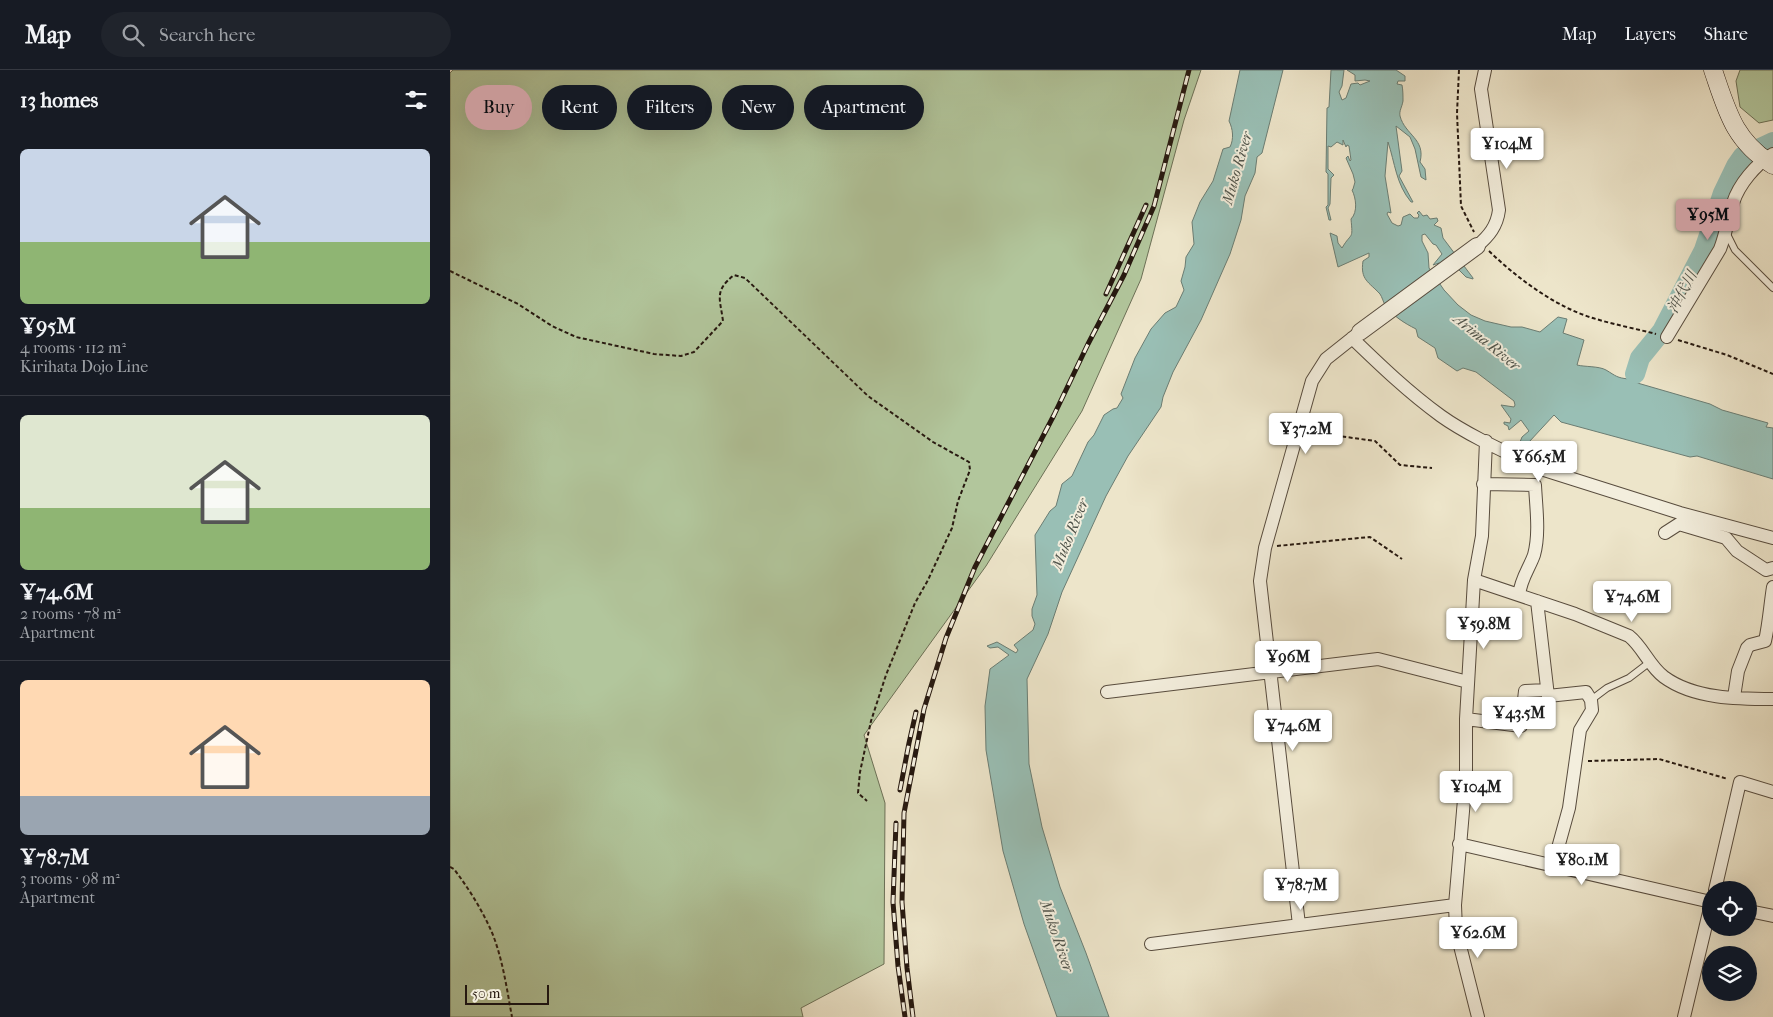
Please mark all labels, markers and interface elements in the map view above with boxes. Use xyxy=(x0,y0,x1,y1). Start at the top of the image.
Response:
search box xyxy=(101,12,451,57)
text: Map xyxy=(25,21,71,49)
icon: search xyxy=(119,21,147,49)
text: Search here xyxy=(159,24,255,46)
text: Map xyxy=(1562,24,1596,45)
text: Layers xyxy=(1624,24,1676,45)
text: Share xyxy=(1704,24,1748,45)
chip: Buy xyxy=(465,85,532,130)
chip: Rent xyxy=(542,85,617,130)
chip: Filters xyxy=(627,85,712,130)
chip: New xyxy=(722,85,794,130)
chip: Apartment xyxy=(804,85,924,130)
icon: filters xyxy=(402,86,430,114)
text: 13 homes xyxy=(20,88,98,112)
water label: Muko River xyxy=(1218,128,1256,207)
pin: ¥104M xyxy=(1472,128,1542,170)
text: ¥104M xyxy=(1482,134,1532,153)
icon: home xyxy=(180,182,270,272)
pin: ¥95M xyxy=(1678,198,1738,241)
text: ¥95M xyxy=(1687,205,1729,224)
water label: 沖代川 xyxy=(1663,266,1701,316)
water label: Arima River xyxy=(1449,308,1525,375)
text: ¥95M xyxy=(20,314,76,338)
text: 4 rooms · 112 m² xyxy=(20,338,126,357)
text: Kirihata Dojo Line xyxy=(20,357,148,376)
pin: ¥37.2M xyxy=(1265,412,1347,455)
text: ¥37.2M xyxy=(1280,419,1332,438)
pin: ¥66.5M xyxy=(1498,440,1580,483)
icon: home xyxy=(180,447,270,537)
text: ¥66.5M xyxy=(1512,447,1566,466)
water label: Muko River xyxy=(1047,495,1093,573)
text: ¥74.6M xyxy=(20,580,93,604)
pin: ¥74.6M xyxy=(1591,580,1673,623)
text: ¥74.6M xyxy=(1604,587,1660,606)
text: 2 rooms · 78 m² xyxy=(20,604,121,623)
pin: ¥59.8M xyxy=(1443,608,1525,650)
text: ¥59.8M xyxy=(1457,614,1511,633)
text: Apartment xyxy=(20,623,95,642)
pin: ¥96M xyxy=(1258,640,1318,683)
text: ¥96M xyxy=(1266,647,1310,666)
pin: ¥43.5M xyxy=(1478,696,1560,739)
text: ¥43.5M xyxy=(1493,703,1545,722)
pin: ¥74.6M xyxy=(1252,710,1334,752)
icon: home xyxy=(180,712,270,802)
text: ¥74.6M xyxy=(1265,716,1321,735)
pin: ¥104M xyxy=(1441,770,1511,813)
text: ¥104M xyxy=(1451,777,1501,796)
pin: ¥80.1M xyxy=(1541,844,1623,886)
text: ¥78.7M xyxy=(20,845,89,869)
text: ¥80.1M xyxy=(1556,850,1608,869)
pin: ¥78.7M xyxy=(1260,868,1342,911)
text: 3 rooms · 98 m² xyxy=(20,869,120,888)
text: ¥78.7M xyxy=(1275,875,1327,894)
map controls xyxy=(1702,881,1757,1001)
button: locate xyxy=(1702,881,1757,936)
text: Apartment xyxy=(20,888,95,907)
water label: Muko River xyxy=(1036,897,1078,975)
pin: ¥62.6M xyxy=(1437,916,1519,959)
text: ¥62.6M xyxy=(1450,923,1506,942)
button: layers xyxy=(1702,946,1757,1001)
scale bar xyxy=(465,982,549,1005)
text: 50 m xyxy=(472,985,500,1002)

